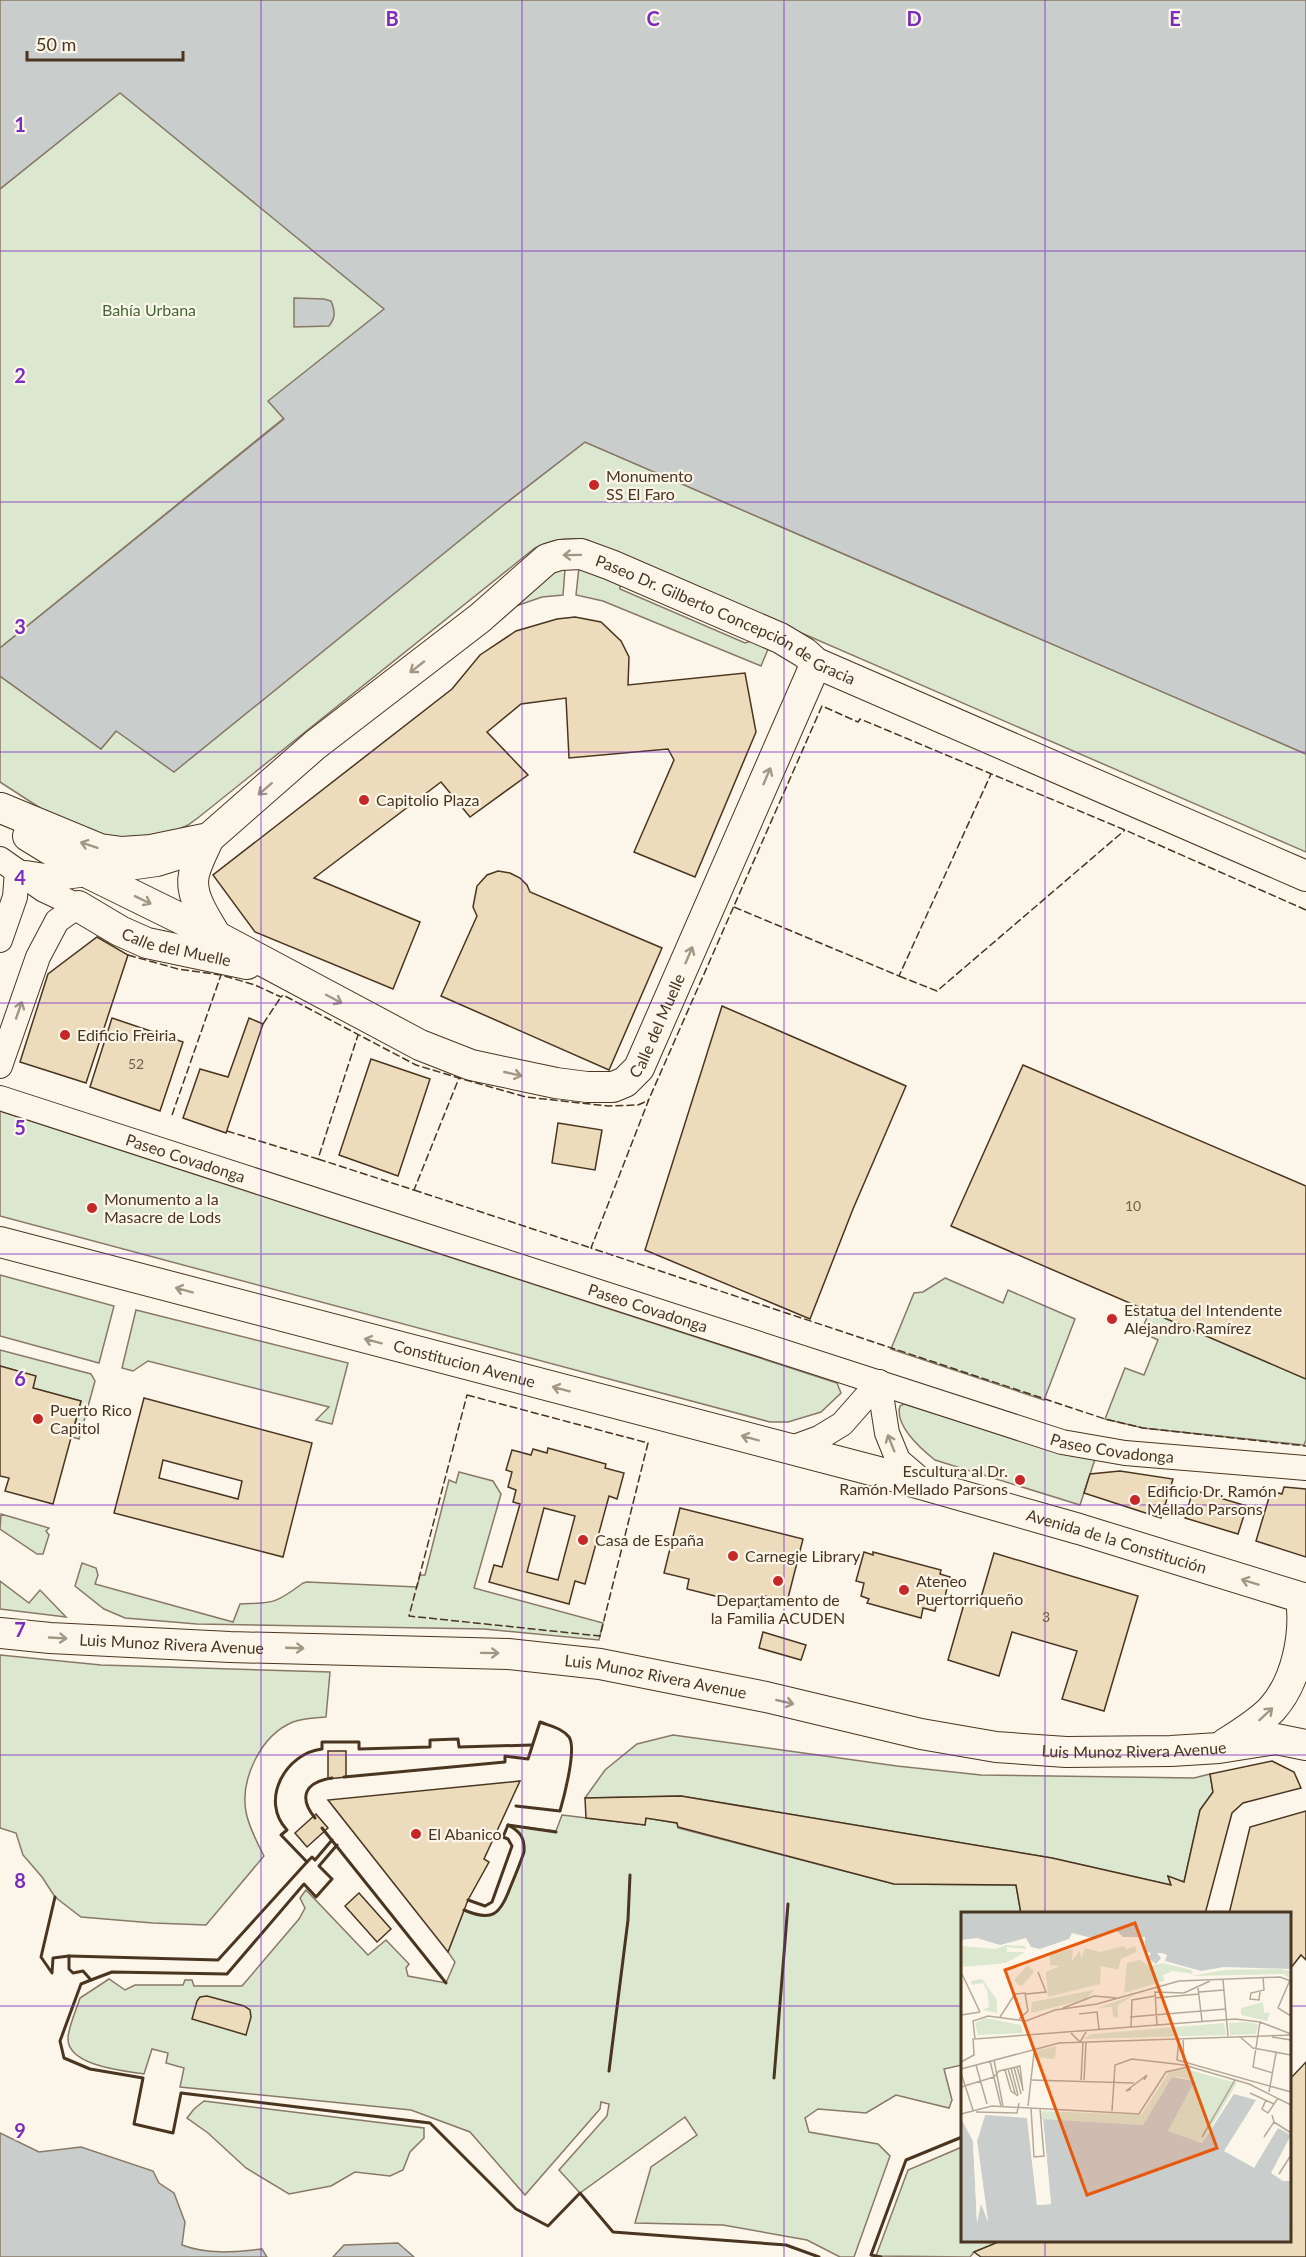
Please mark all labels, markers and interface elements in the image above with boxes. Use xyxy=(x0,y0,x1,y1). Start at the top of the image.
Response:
text: B xyxy=(385,6,399,30)
text: C xyxy=(646,6,660,30)
text: D xyxy=(906,6,922,30)
text: E xyxy=(1169,6,1181,30)
scale bar xyxy=(27,24,183,62)
text: 50 m xyxy=(36,33,76,55)
text: 1 xyxy=(14,112,26,136)
park label: Bahía Urbana xyxy=(102,300,196,319)
text: 2 xyxy=(14,363,26,387)
place label: Monumento SS El Faro xyxy=(606,466,693,503)
marker: Monumento SS El Faro xyxy=(587,478,601,492)
one-way arrow xyxy=(563,549,582,561)
street label: Paseo Dr. Gilberto Concepción de Gracia xyxy=(593,550,858,688)
text: 3 xyxy=(14,614,26,638)
one-way arrow xyxy=(409,660,425,673)
one-way arrow xyxy=(762,767,773,785)
one-way arrow xyxy=(258,782,273,796)
place label: Capitolio Plaza xyxy=(376,790,479,809)
marker: Capitolio Plaza xyxy=(357,793,371,807)
one-way arrow xyxy=(80,839,99,850)
text: 4 xyxy=(14,865,26,889)
one-way arrow xyxy=(133,894,151,906)
street label: Calle del Muelle xyxy=(119,923,233,969)
one-way arrow xyxy=(684,946,695,965)
street label: Calle del Muelle xyxy=(625,971,688,1082)
one-way arrow xyxy=(325,994,343,1006)
one-way arrow xyxy=(15,1002,26,1020)
place label: Edificio Freiria xyxy=(77,1025,176,1044)
marker: Edificio Freiria xyxy=(58,1028,72,1042)
house number: 52 xyxy=(128,1055,144,1072)
one-way arrow xyxy=(503,1069,522,1080)
text: 5 xyxy=(14,1115,26,1139)
street label: Paseo Covadonga xyxy=(123,1129,248,1186)
place label: Monumento a la Masacre de Lods xyxy=(104,1189,221,1226)
house number: 10 xyxy=(1125,1197,1141,1214)
marker: Monumento a la Masacre de Lods xyxy=(85,1201,99,1215)
street label: Paseo Covadonga xyxy=(586,1279,710,1336)
one-way arrow xyxy=(175,1284,194,1296)
place label: Estatua del Intendente Alejandro Ramírez xyxy=(1124,1300,1282,1337)
marker: Estatua del Intendente Alejandro Ramírez xyxy=(1105,1312,1119,1326)
one-way arrow xyxy=(363,1334,382,1346)
street label: Constitucion Avenue xyxy=(391,1335,538,1391)
text: 6 xyxy=(14,1366,26,1390)
one-way arrow xyxy=(552,1383,571,1394)
place label: Puerto Rico Capitol xyxy=(50,1400,132,1437)
marker: Puerto Rico Capitol xyxy=(31,1412,45,1426)
street label: Paseo Covadonga xyxy=(1048,1429,1175,1466)
one-way arrow xyxy=(741,1432,760,1444)
one-way arrow xyxy=(885,1434,896,1452)
place label: Escultura al Dr. Ramón Mellado Parsons xyxy=(839,1461,1008,1498)
marker: Escultura al Dr. Ramón Mellado Parsons xyxy=(1013,1473,1027,1487)
place label: Edificio Dr. Ramón Mellado Parsons xyxy=(1147,1481,1277,1518)
marker: Edificio Dr. Ramón Mellado Parsons xyxy=(1128,1493,1142,1507)
street label: Avenida de la Constitución xyxy=(1024,1505,1209,1577)
place label: Casa de España xyxy=(595,1530,704,1549)
marker: Casa de España xyxy=(576,1533,590,1547)
place label: Carnegie Library xyxy=(745,1546,861,1565)
marker: Carnegie Library xyxy=(726,1549,740,1563)
place label: Ateneo Puertorriqueño xyxy=(916,1571,1023,1608)
marker: Departamento de la Familia ACUDEN xyxy=(771,1574,785,1588)
one-way arrow xyxy=(1241,1576,1260,1587)
marker: Ateneo Puertorriqueño xyxy=(897,1583,911,1597)
place label: Departamento de la Familia ACUDEN xyxy=(711,1590,845,1627)
house number: 3 xyxy=(1042,1608,1050,1625)
text: 7 xyxy=(14,1617,26,1641)
street label: Luis Munoz Rivera Avenue xyxy=(79,1629,264,1657)
one-way arrow xyxy=(48,1633,68,1644)
one-way arrow xyxy=(285,1643,304,1654)
one-way arrow xyxy=(479,1647,499,1659)
street label: Luis Munoz Rivera Avenue xyxy=(564,1650,748,1702)
one-way arrow xyxy=(775,1697,795,1708)
one-way arrow xyxy=(1259,1707,1274,1721)
street label: Luis Munoz Rivera Avenue xyxy=(1041,1737,1228,1761)
place label: El Abanico xyxy=(428,1824,502,1843)
marker: El Abanico xyxy=(409,1827,423,1841)
text: 8 xyxy=(14,1868,26,1892)
inset map xyxy=(961,1912,1291,2242)
text: 9 xyxy=(14,2118,26,2142)

